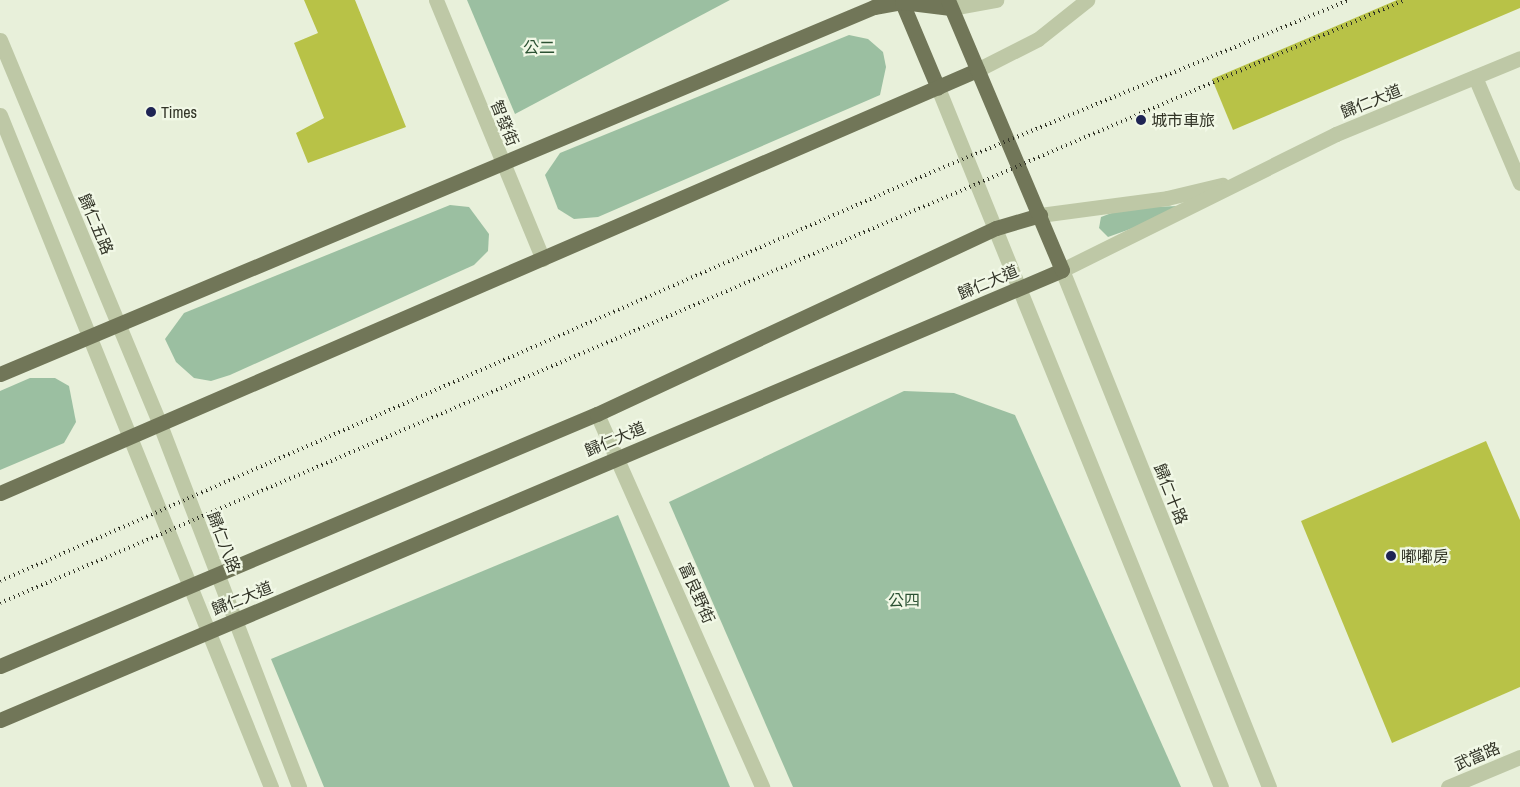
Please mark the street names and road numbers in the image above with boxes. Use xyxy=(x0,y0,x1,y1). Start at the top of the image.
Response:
street label: 歸仁大道 xyxy=(1338,80,1404,122)
street label: 智發街 xyxy=(487,97,523,149)
street label: 歸仁五路 xyxy=(75,191,117,257)
street label: 歸仁大道 xyxy=(955,261,1021,303)
street label: 歸仁大道 xyxy=(582,418,648,460)
street label: 歸仁十路 xyxy=(1150,461,1192,527)
street label: 歸仁八路 xyxy=(204,509,244,575)
street label: 富良野街 xyxy=(675,560,719,626)
street label: 歸仁大道 xyxy=(209,577,275,619)
street label: 武當路 xyxy=(1451,738,1503,774)

